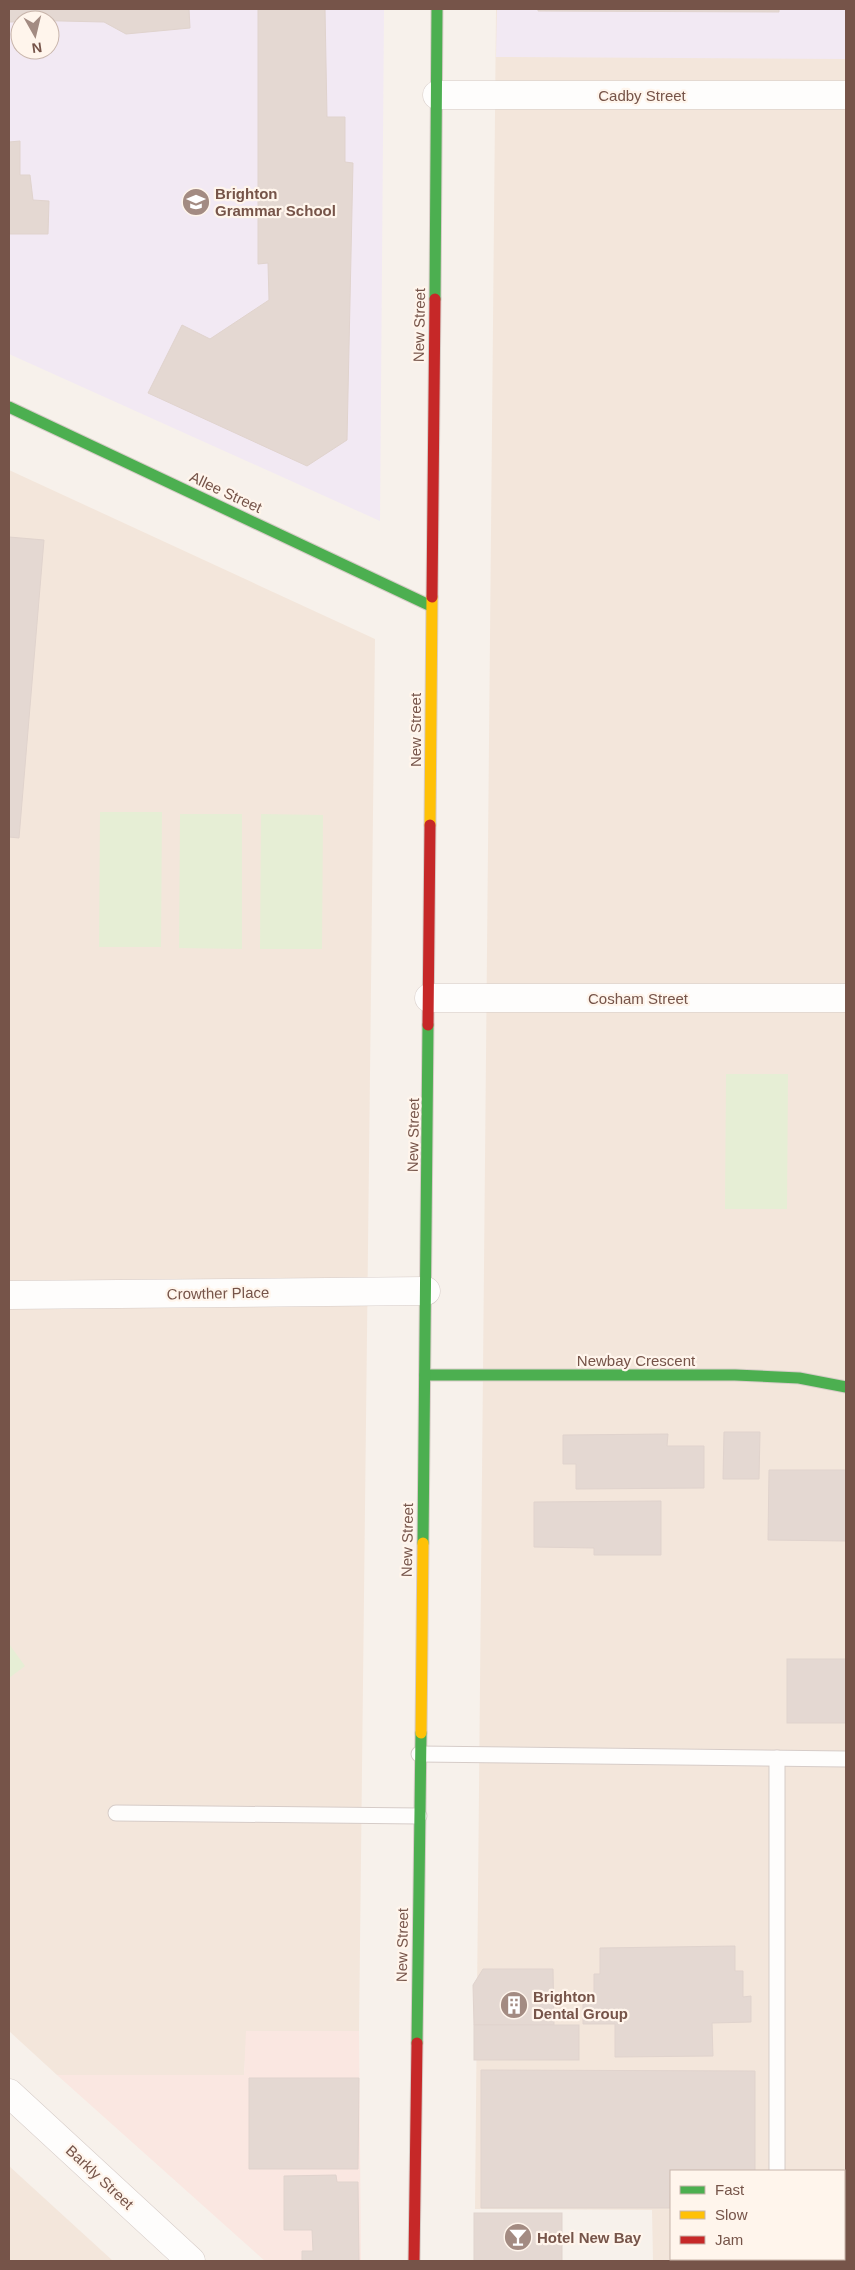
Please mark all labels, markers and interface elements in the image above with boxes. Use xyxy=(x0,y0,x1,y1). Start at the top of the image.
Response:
north arrow xyxy=(10,10,60,60)
text: N xyxy=(31,39,43,57)
street label: Cadby Street xyxy=(598,87,687,104)
place label: Brighton Grammar School xyxy=(215,185,336,219)
school or university icon: Brighton Grammar School xyxy=(181,187,211,217)
street label: New Street xyxy=(410,287,428,362)
street label: Allee Street xyxy=(187,468,265,516)
street label: New Street xyxy=(407,692,424,767)
street label: Cosham Street xyxy=(588,990,689,1007)
street label: New Street xyxy=(404,1097,422,1172)
street label: Crowther Place xyxy=(167,1284,269,1302)
street label: Newbay Crescent xyxy=(577,1352,696,1369)
street label: New Street xyxy=(398,1502,416,1577)
street label: New Street xyxy=(393,1907,411,1982)
place label: Brighton Dental Group xyxy=(533,1988,628,2022)
building icon: Brighton Dental Group xyxy=(499,1990,529,2020)
street label: Barkly Street xyxy=(63,2142,138,2213)
legend xyxy=(670,2170,845,2260)
text: Fast xyxy=(715,2181,745,2198)
text: Slow xyxy=(715,2206,748,2223)
bar icon: Hotel New Bay xyxy=(503,2222,533,2252)
place label: Hotel New Bay xyxy=(537,2229,642,2246)
text: Jam xyxy=(715,2231,743,2248)

